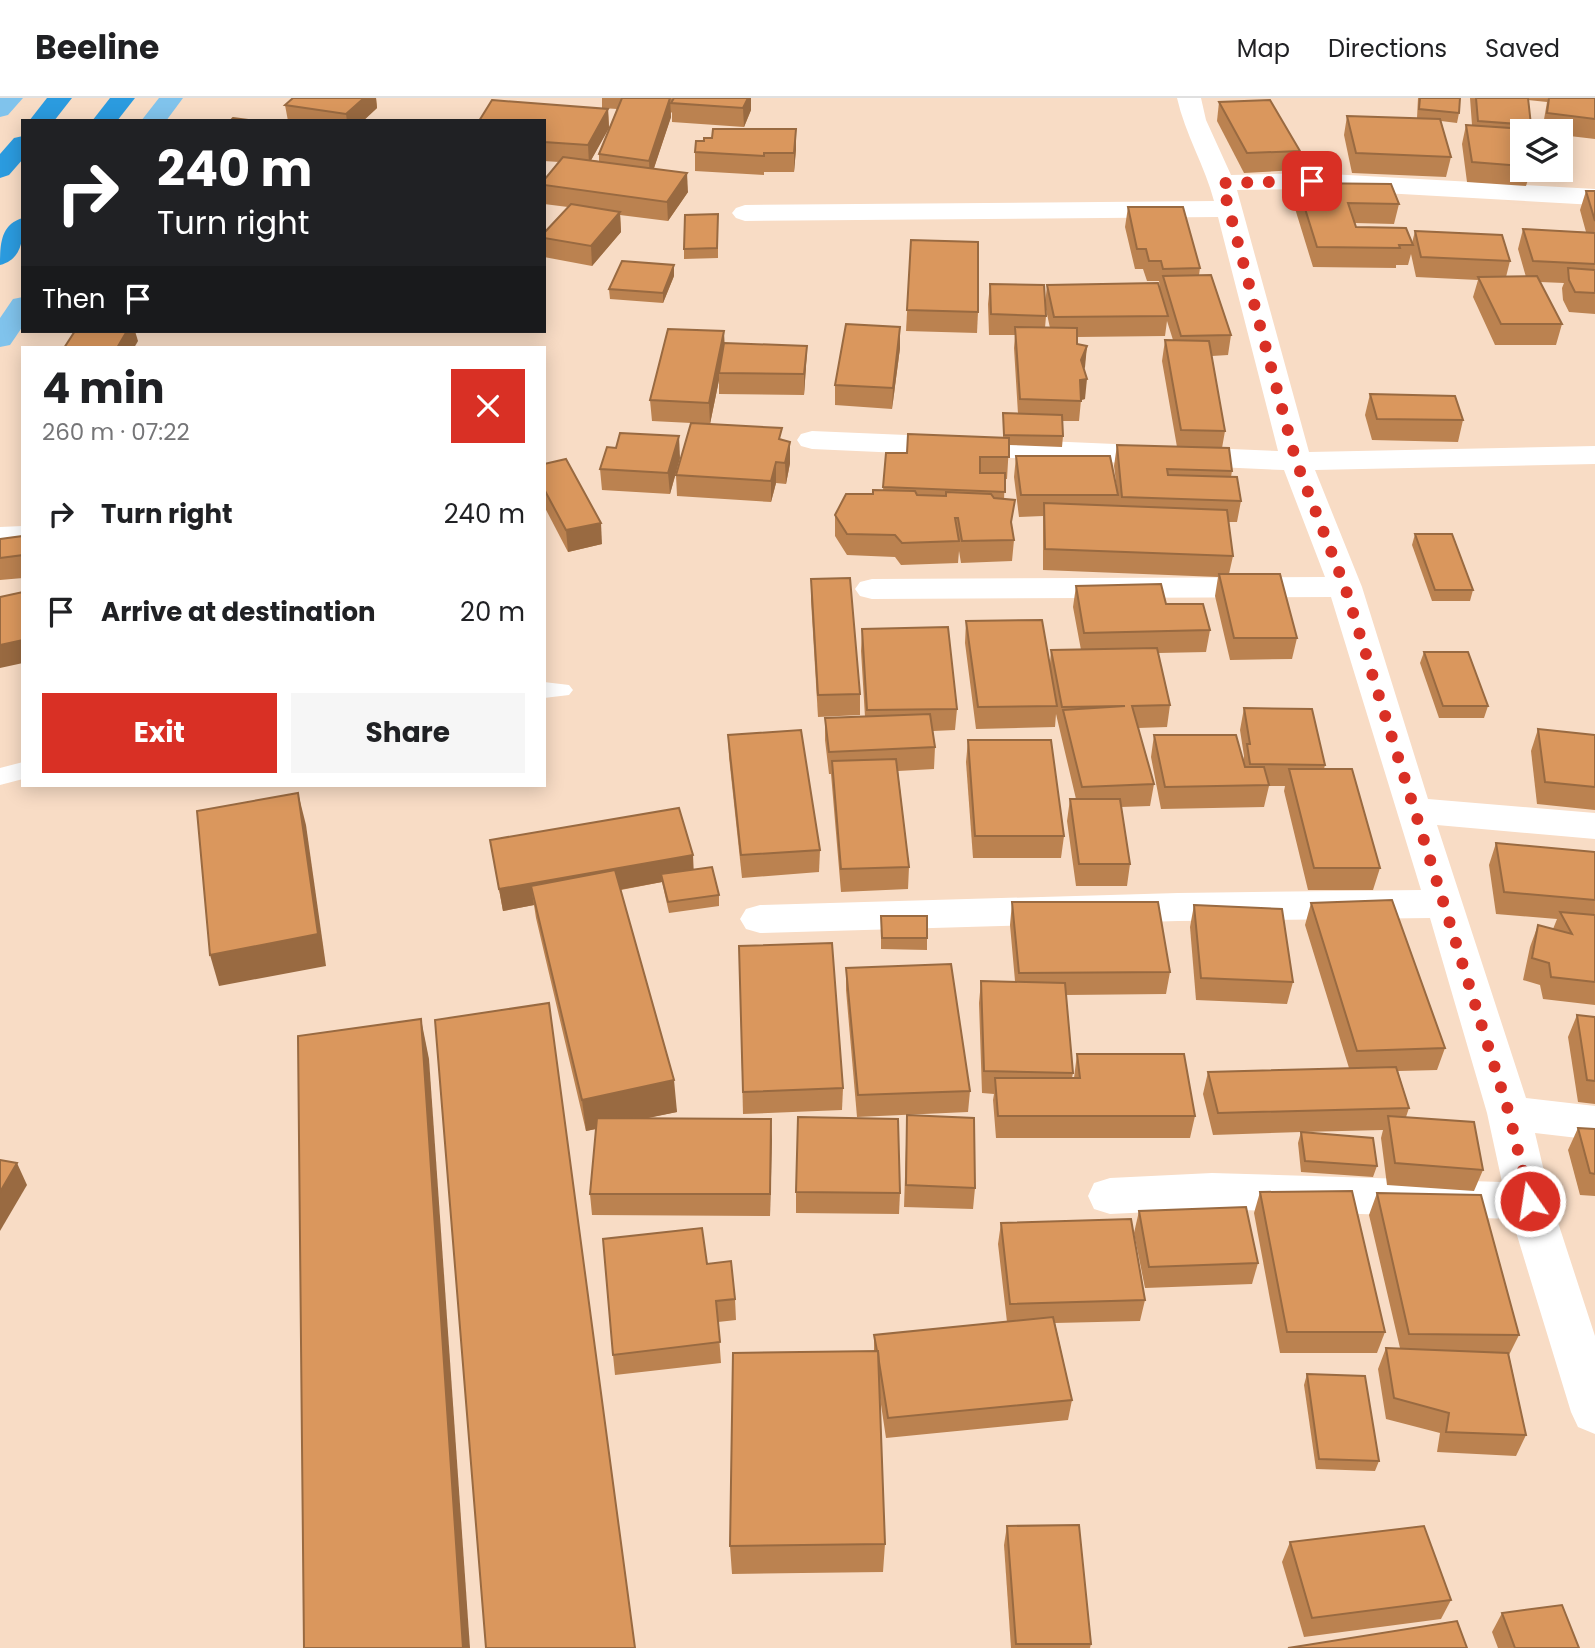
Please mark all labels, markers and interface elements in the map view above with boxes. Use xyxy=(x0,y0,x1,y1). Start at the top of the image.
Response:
text: Beeline xyxy=(35,24,159,71)
text: Map xyxy=(1237,32,1290,65)
text: Directions xyxy=(1328,32,1447,65)
text: Saved xyxy=(1485,32,1560,65)
map controls xyxy=(1510,119,1573,182)
button: layers xyxy=(1510,119,1573,182)
text: 240 m xyxy=(157,135,312,203)
icon: right xyxy=(42,147,133,238)
pin xyxy=(1282,151,1342,211)
icon: arrive xyxy=(1293,162,1331,200)
text: Turn right xyxy=(157,200,309,245)
icon: arrive xyxy=(119,280,157,318)
text: Then xyxy=(42,281,105,317)
text: 4 min xyxy=(42,359,165,418)
button: close xyxy=(451,369,525,443)
text: 260 m · 07:22 xyxy=(42,416,190,448)
icon: right xyxy=(42,495,80,533)
text: Turn right xyxy=(101,496,233,532)
text: 240 m xyxy=(444,496,525,532)
icon: arrive xyxy=(42,593,80,631)
text: Arrive at destination xyxy=(101,594,376,630)
text: 20 m xyxy=(460,594,525,630)
button: Exit xyxy=(42,693,277,773)
button: Share xyxy=(291,693,525,773)
position arrow xyxy=(1493,1164,1567,1238)

